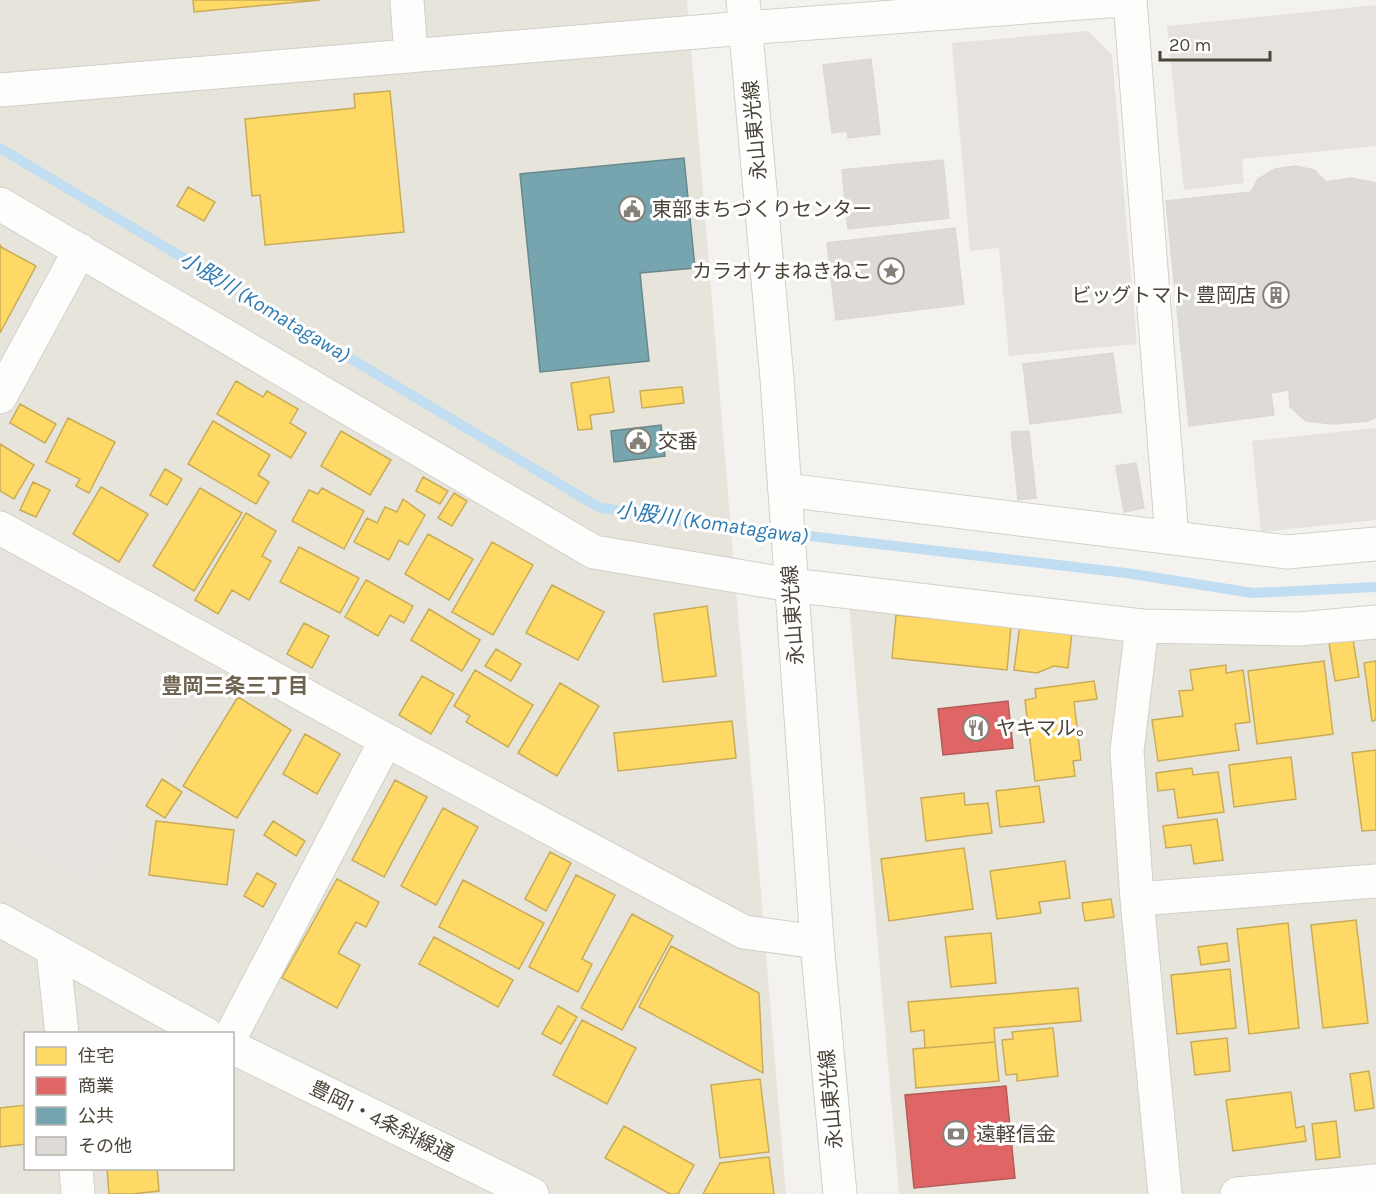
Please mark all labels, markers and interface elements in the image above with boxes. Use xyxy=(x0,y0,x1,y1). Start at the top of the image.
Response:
scale bar xyxy=(1160,24,1270,62)
text: 20 m xyxy=(1169,34,1211,56)
street label: 永山東光線 xyxy=(739,79,771,181)
public building icon: 東部まちづくりセンター xyxy=(617,194,647,224)
place label: 東部まちづくりセンター xyxy=(652,198,872,221)
water label: 小股川 (Komatagawa) xyxy=(176,247,355,367)
place icon: カラオケまねきねこ xyxy=(876,256,906,286)
place label: カラオケまねきねこ xyxy=(692,260,872,283)
building icon: ビッグトマト 豊岡店 xyxy=(1261,280,1291,310)
place label: ビッグトマト 豊岡店 xyxy=(1071,284,1256,307)
public building icon: 交番 xyxy=(623,426,653,456)
place label: 交番 xyxy=(658,430,698,453)
water label: 小股川 (Komatagawa) xyxy=(614,498,810,548)
street label: 永山東光線 xyxy=(778,564,808,666)
district label: 豊岡三条三丁目 xyxy=(162,674,309,698)
restaurant icon: ヤキマル。 xyxy=(961,713,991,743)
place label: ヤキマル。 xyxy=(996,717,1096,740)
legend xyxy=(24,1032,234,1170)
text: 住宅 xyxy=(78,1045,114,1067)
street label: 永山東光線 xyxy=(815,1048,847,1150)
text: 商業 xyxy=(78,1075,114,1097)
street label: 豊岡1・4条斜線通 xyxy=(306,1076,458,1166)
text: 公共 xyxy=(78,1105,114,1127)
bank icon: 遠軽信金 xyxy=(941,1119,971,1149)
place label: 遠軽信金 xyxy=(976,1123,1056,1146)
text: その他 xyxy=(78,1135,132,1157)

